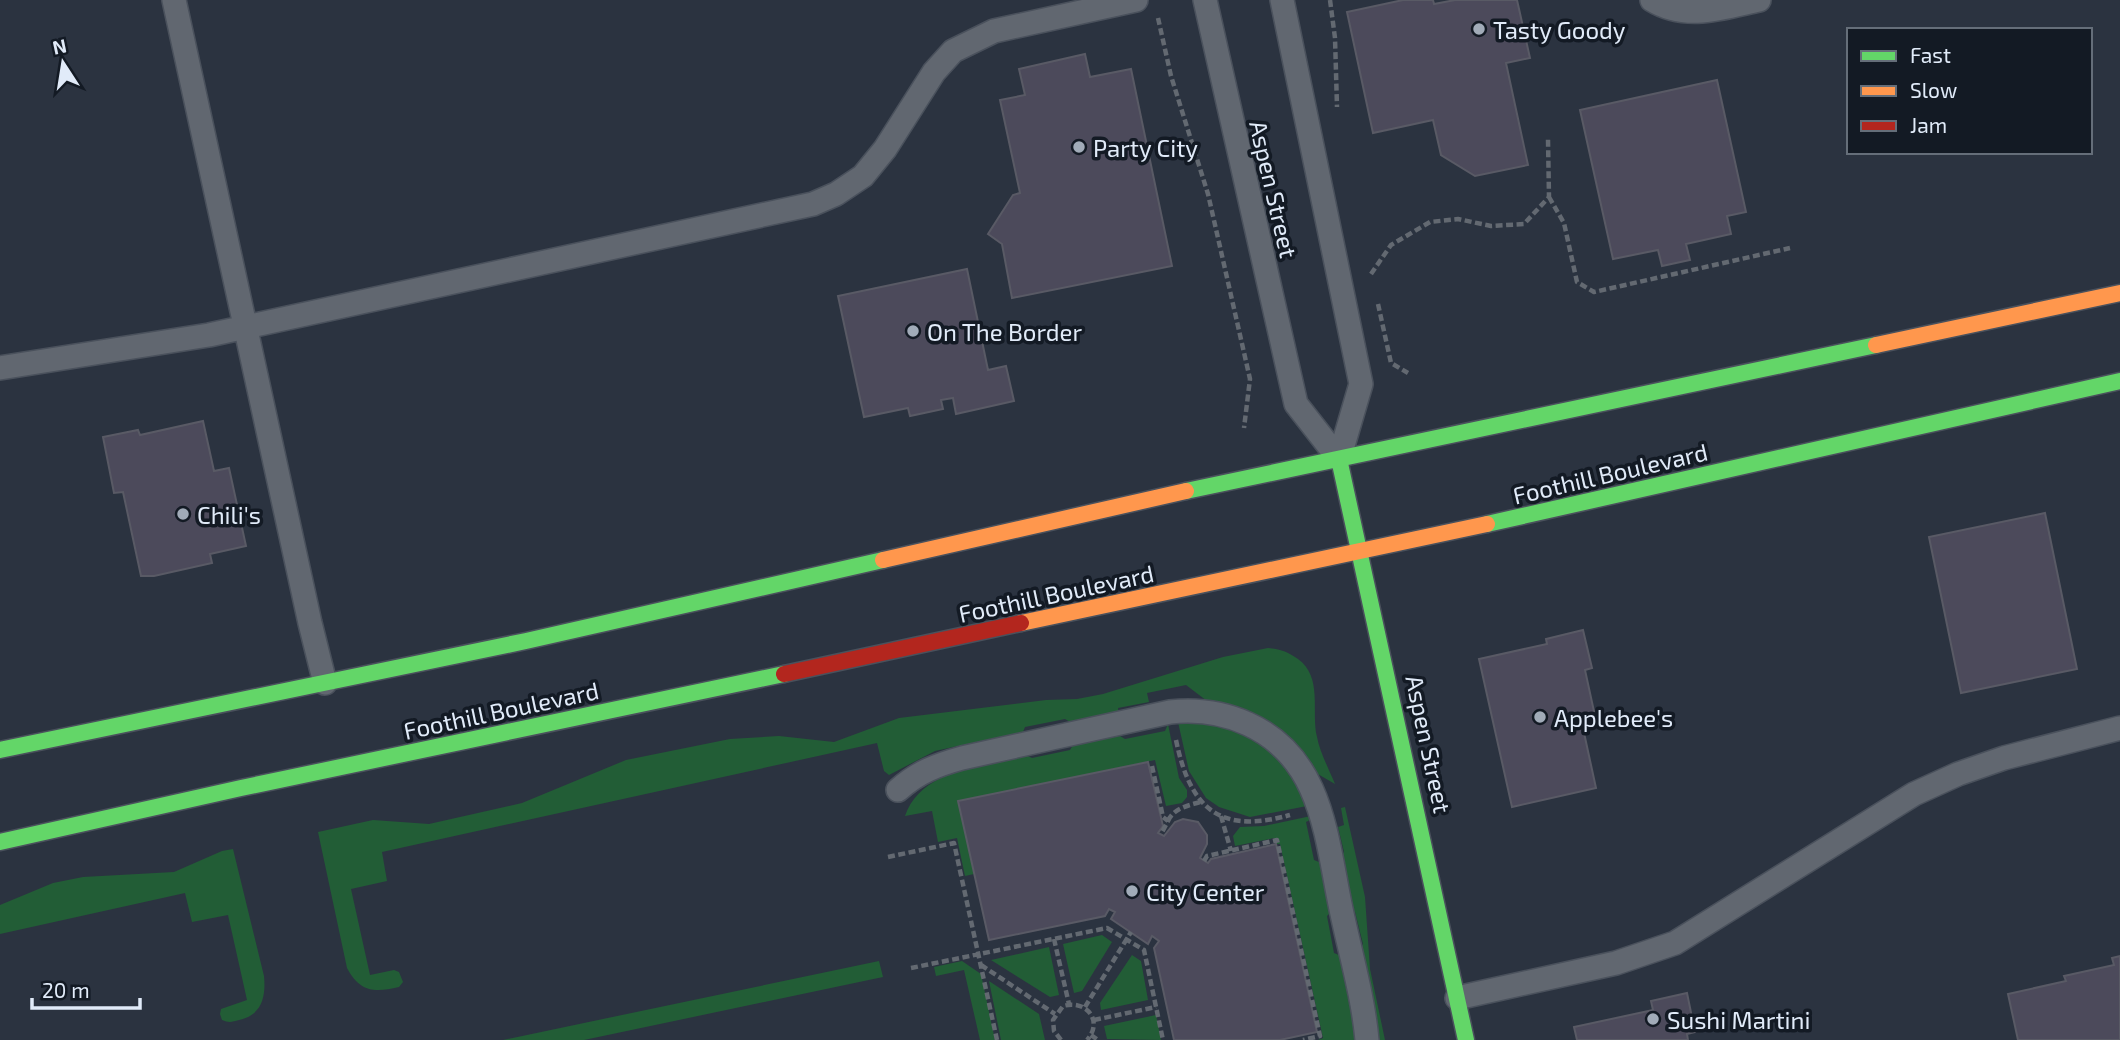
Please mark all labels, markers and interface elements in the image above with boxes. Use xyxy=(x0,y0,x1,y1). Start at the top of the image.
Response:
place label: Tasty Goody xyxy=(1493,15,1626,44)
marker: Tasty Goody xyxy=(1471,21,1487,37)
north arrow xyxy=(28,28,98,98)
legend xyxy=(1847,28,2092,154)
text: N xyxy=(50,33,68,59)
text: Fast xyxy=(1910,42,1951,67)
text: Slow xyxy=(1910,77,1957,102)
text: Jam xyxy=(1910,112,1947,137)
street label: Aspen Street xyxy=(1244,118,1304,260)
place label: Party City xyxy=(1093,133,1198,162)
marker: Party City xyxy=(1071,139,1087,155)
place label: On The Border xyxy=(927,317,1082,346)
marker: On The Border xyxy=(905,323,921,339)
street label: Foothill Boulevard xyxy=(1510,437,1710,509)
place label: Chili's xyxy=(197,500,261,529)
marker: Chili's xyxy=(175,506,191,522)
street label: Foothill Boulevard xyxy=(956,558,1156,628)
street label: Aspen Street xyxy=(1400,673,1458,815)
street label: Foothill Boulevard xyxy=(401,675,601,745)
place label: Applebee's xyxy=(1554,703,1673,732)
marker: Applebee's xyxy=(1532,709,1548,725)
place label: City Center xyxy=(1146,877,1265,906)
marker: City Center xyxy=(1124,883,1140,899)
scale bar xyxy=(32,967,140,1011)
text: 20 m xyxy=(42,977,90,1002)
place label: Sushi Martini xyxy=(1667,1005,1810,1034)
marker: Sushi Martini xyxy=(1645,1011,1661,1027)

